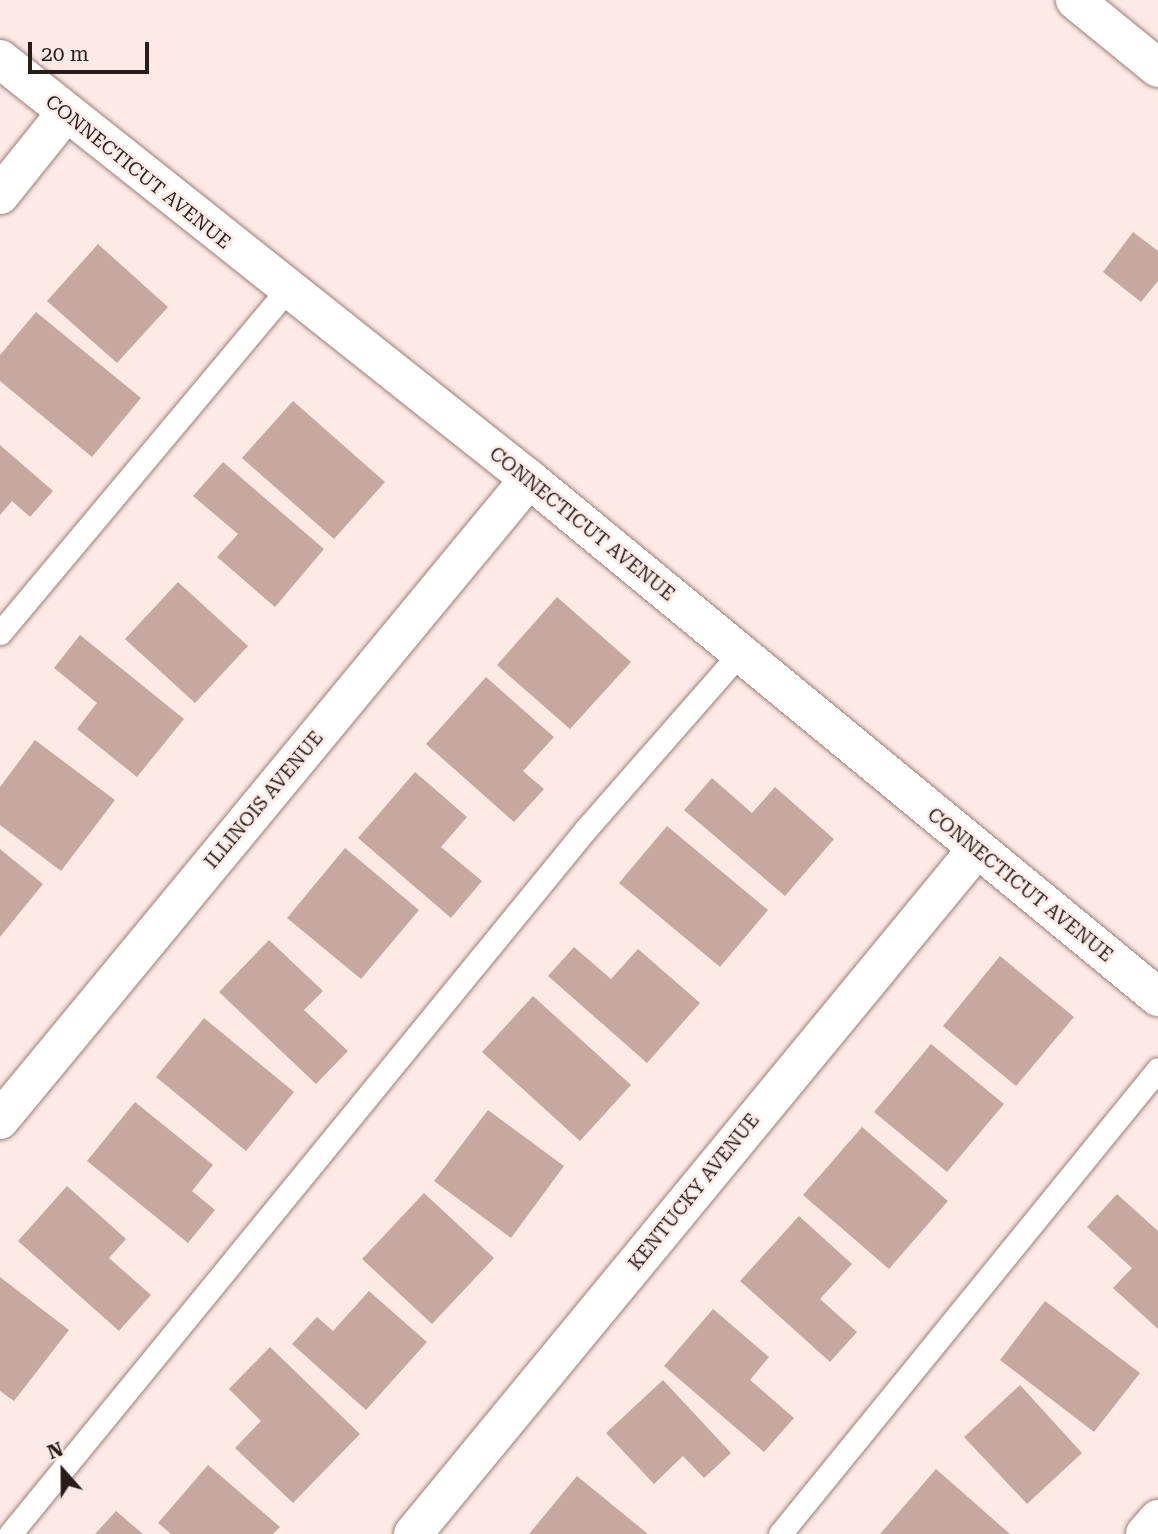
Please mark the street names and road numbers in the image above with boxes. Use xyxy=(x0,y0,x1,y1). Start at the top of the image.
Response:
street label: CONNECTICUT AVENUE xyxy=(41,90,235,254)
street label: CONNECTICUT AVENUE xyxy=(485,442,679,606)
street label: ILLINOIS AVENUE xyxy=(200,727,328,873)
street label: CONNECTICUT AVENUE xyxy=(923,803,1117,967)
street label: KENTUCKY AVENUE xyxy=(624,1109,764,1275)

